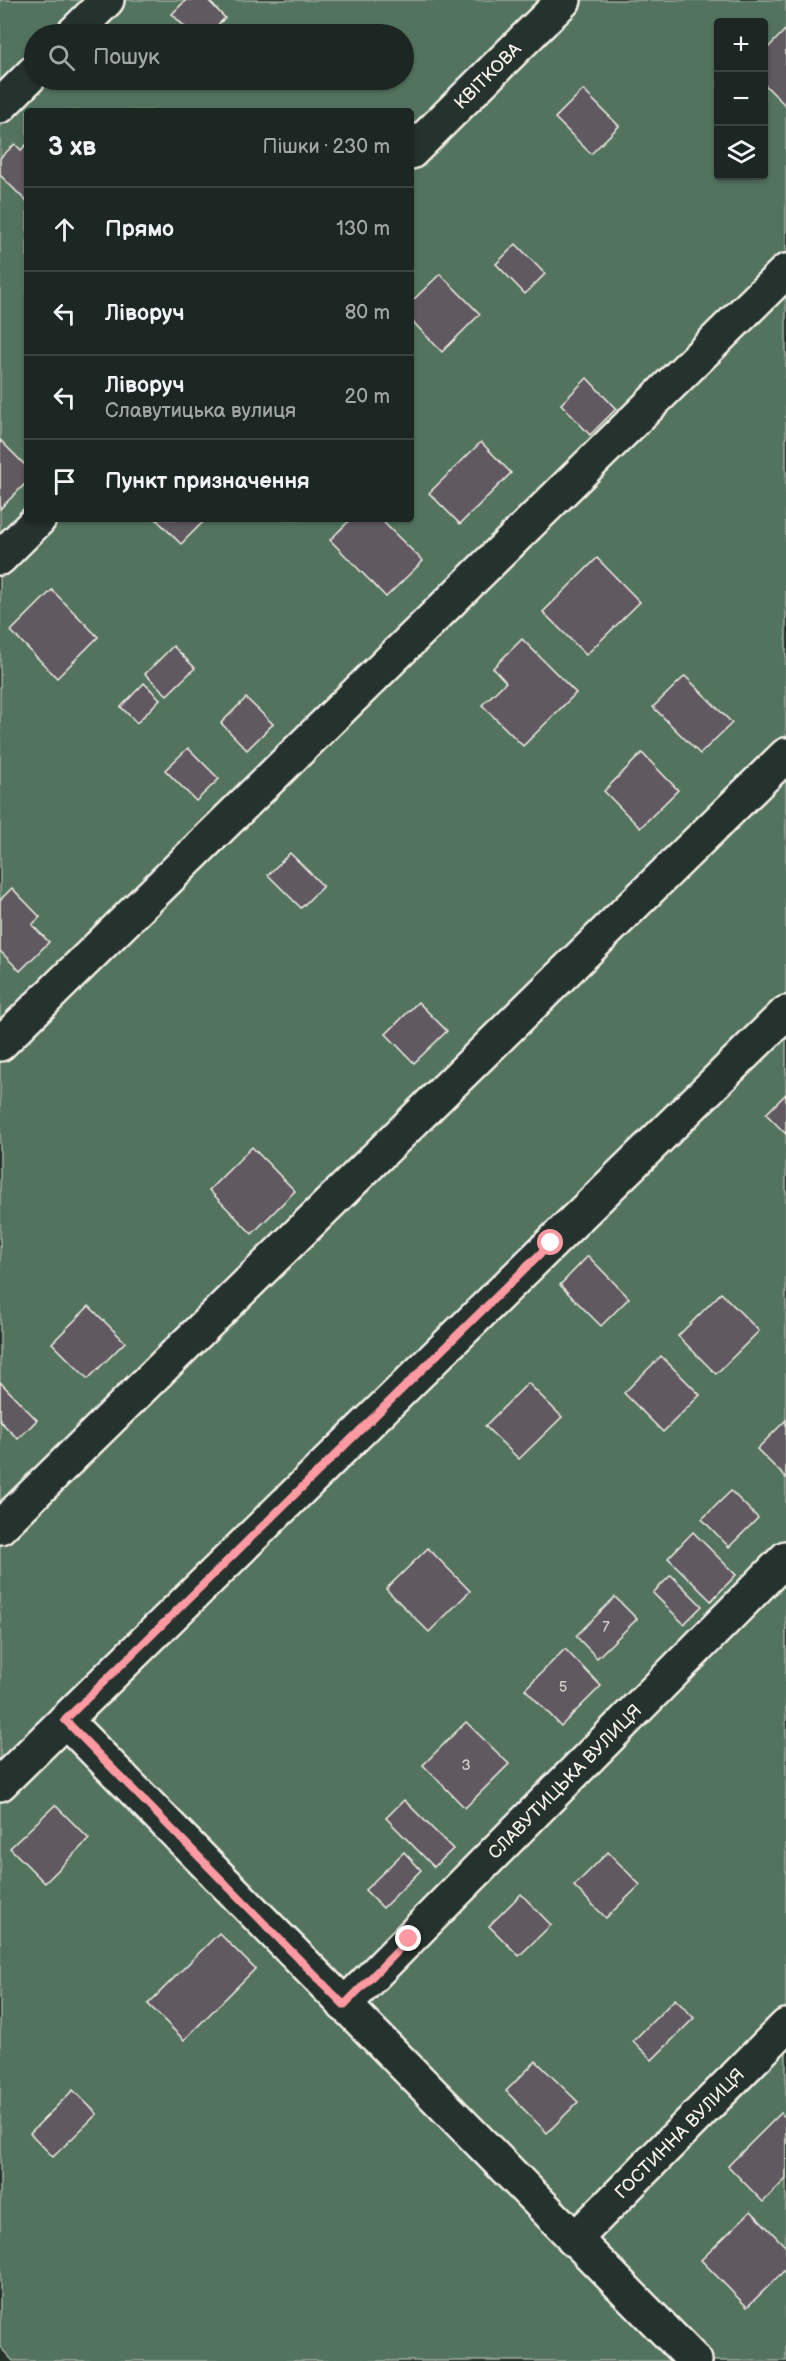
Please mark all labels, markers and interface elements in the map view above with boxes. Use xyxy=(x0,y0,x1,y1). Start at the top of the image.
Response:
map controls xyxy=(714,18,768,180)
button: + xyxy=(714,18,768,72)
search box xyxy=(24,24,414,90)
street label: КВІТКОВА xyxy=(450,38,525,113)
icon: search xyxy=(45,41,78,74)
text: Пошук xyxy=(93,44,160,71)
button: − xyxy=(714,72,768,126)
button: layers xyxy=(714,126,768,180)
text: 3 хв xyxy=(48,132,96,163)
text: Пішки · 230 m xyxy=(262,135,390,159)
icon: ahead xyxy=(48,213,81,246)
text: Прямо xyxy=(105,216,174,243)
text: 130 m xyxy=(336,217,390,241)
icon: left xyxy=(48,297,81,330)
text: Ліворуч xyxy=(105,300,185,327)
text: 80 m xyxy=(345,301,390,325)
text: Ліворуч xyxy=(105,372,185,399)
icon: left xyxy=(48,381,81,414)
text: 20 m xyxy=(345,385,390,409)
text: Славутицька вулиця xyxy=(105,399,296,423)
icon: arrive xyxy=(48,465,81,498)
text: Пункт призначення xyxy=(105,468,310,495)
route start xyxy=(537,1229,563,1255)
house number: 7 xyxy=(602,1618,610,1637)
house number: 5 xyxy=(559,1678,567,1697)
street label: СЛАВУТИЦЬКА ВУЛИЦЯ xyxy=(484,1700,646,1863)
house number: 3 xyxy=(461,1756,471,1775)
route end xyxy=(395,1925,421,1951)
street label: ГОСТИННА ВУЛИЦЯ xyxy=(611,2064,749,2203)

